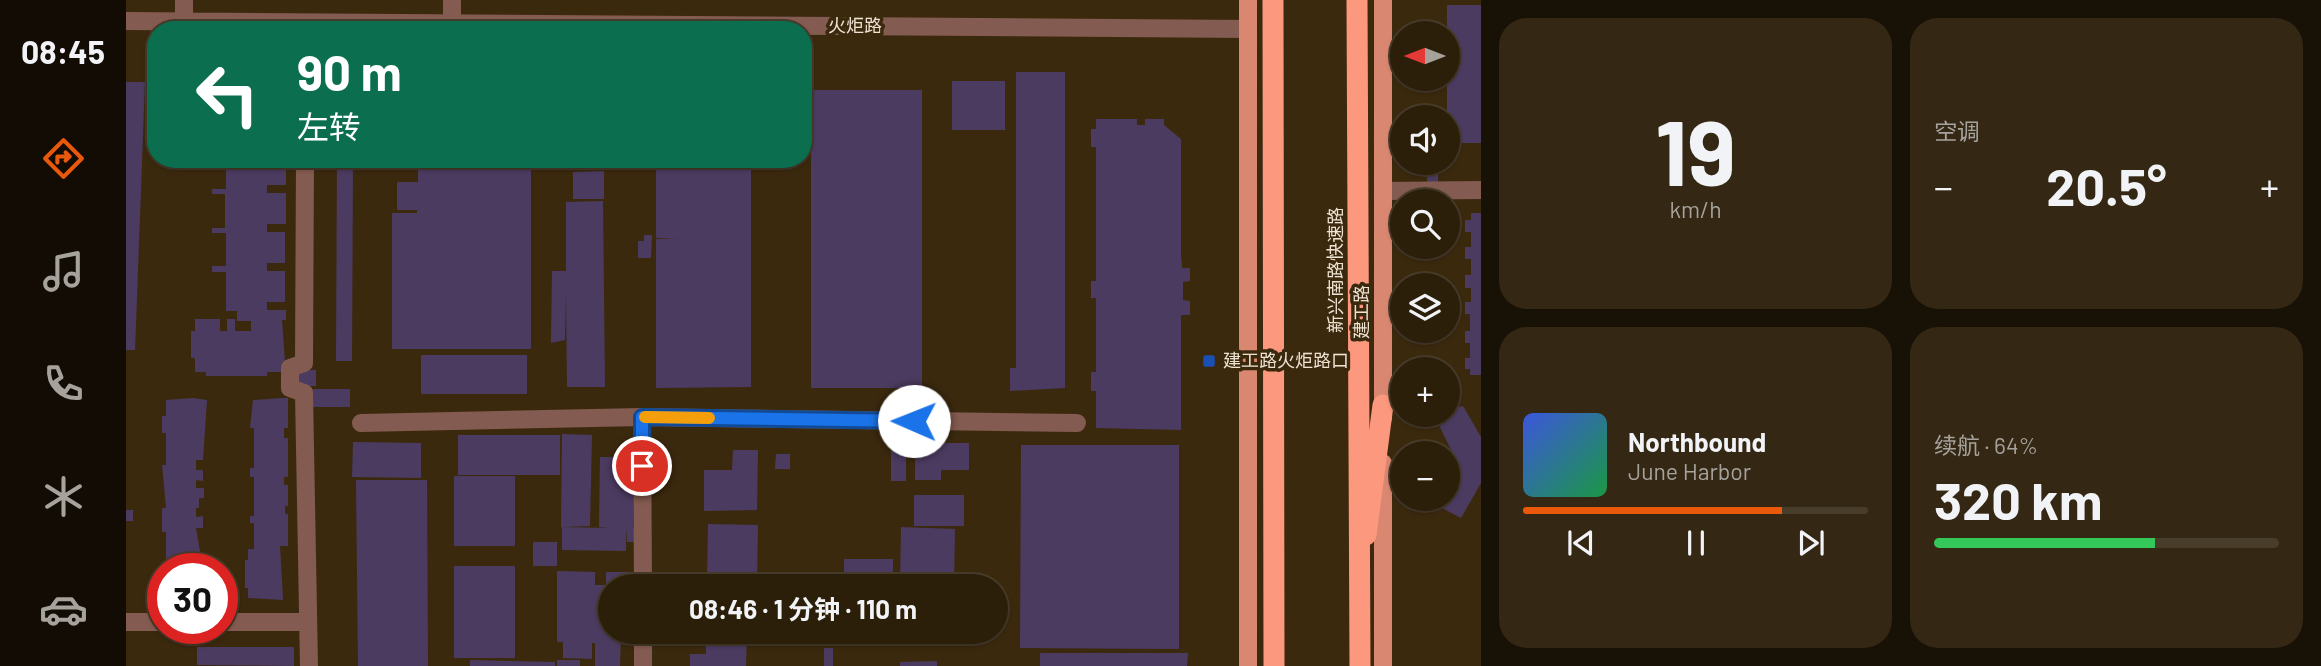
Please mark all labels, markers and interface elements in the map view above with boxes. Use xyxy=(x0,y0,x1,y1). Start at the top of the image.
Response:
street label: 火炬路 xyxy=(828,14,882,36)
north arrow xyxy=(1390,21,1460,91)
map controls xyxy=(1390,21,1460,511)
text: 08:45 xyxy=(21,32,105,70)
text: 90 m xyxy=(297,42,402,101)
icon: left xyxy=(182,49,273,140)
text: 19 xyxy=(1655,95,1736,204)
button: sound xyxy=(1390,105,1460,175)
text: 左转 xyxy=(297,107,361,145)
text: 空调 xyxy=(1934,117,1980,145)
icon: directions xyxy=(39,134,88,183)
text: 20.5° xyxy=(2046,154,2167,216)
text: − xyxy=(1934,163,1953,209)
text: + xyxy=(2260,163,2279,209)
button: search xyxy=(1390,189,1460,259)
text: km/h xyxy=(1669,195,1722,223)
street label: 新兴南路快速路 xyxy=(1324,207,1346,333)
icon: music xyxy=(39,247,88,296)
button: layers xyxy=(1390,273,1460,343)
street label: 建工路 xyxy=(1350,285,1372,339)
place label: 建工路火炬路口 xyxy=(1223,349,1349,371)
marker: 建工路火炬路口 xyxy=(1201,353,1217,369)
button: + xyxy=(1390,357,1460,427)
icon: phone xyxy=(39,359,88,408)
position arrow xyxy=(877,384,951,458)
text: Northbound xyxy=(1628,426,1766,457)
text: 续航 · 64% xyxy=(1934,431,2038,459)
pin xyxy=(612,436,672,496)
button: − xyxy=(1390,441,1460,511)
icon: arrive xyxy=(623,447,661,485)
text: June Harbor xyxy=(1628,457,1751,485)
text: 320 km xyxy=(1934,468,2102,530)
icon: climate xyxy=(39,472,88,521)
icon: previous xyxy=(1562,524,1600,562)
icon: pause xyxy=(1677,524,1715,562)
icon: next xyxy=(1792,524,1830,562)
speed limit sign: 30 xyxy=(147,553,238,644)
icon: car xyxy=(39,585,88,634)
text: 08:46 · 1 分钟 · 110 m xyxy=(689,593,917,624)

